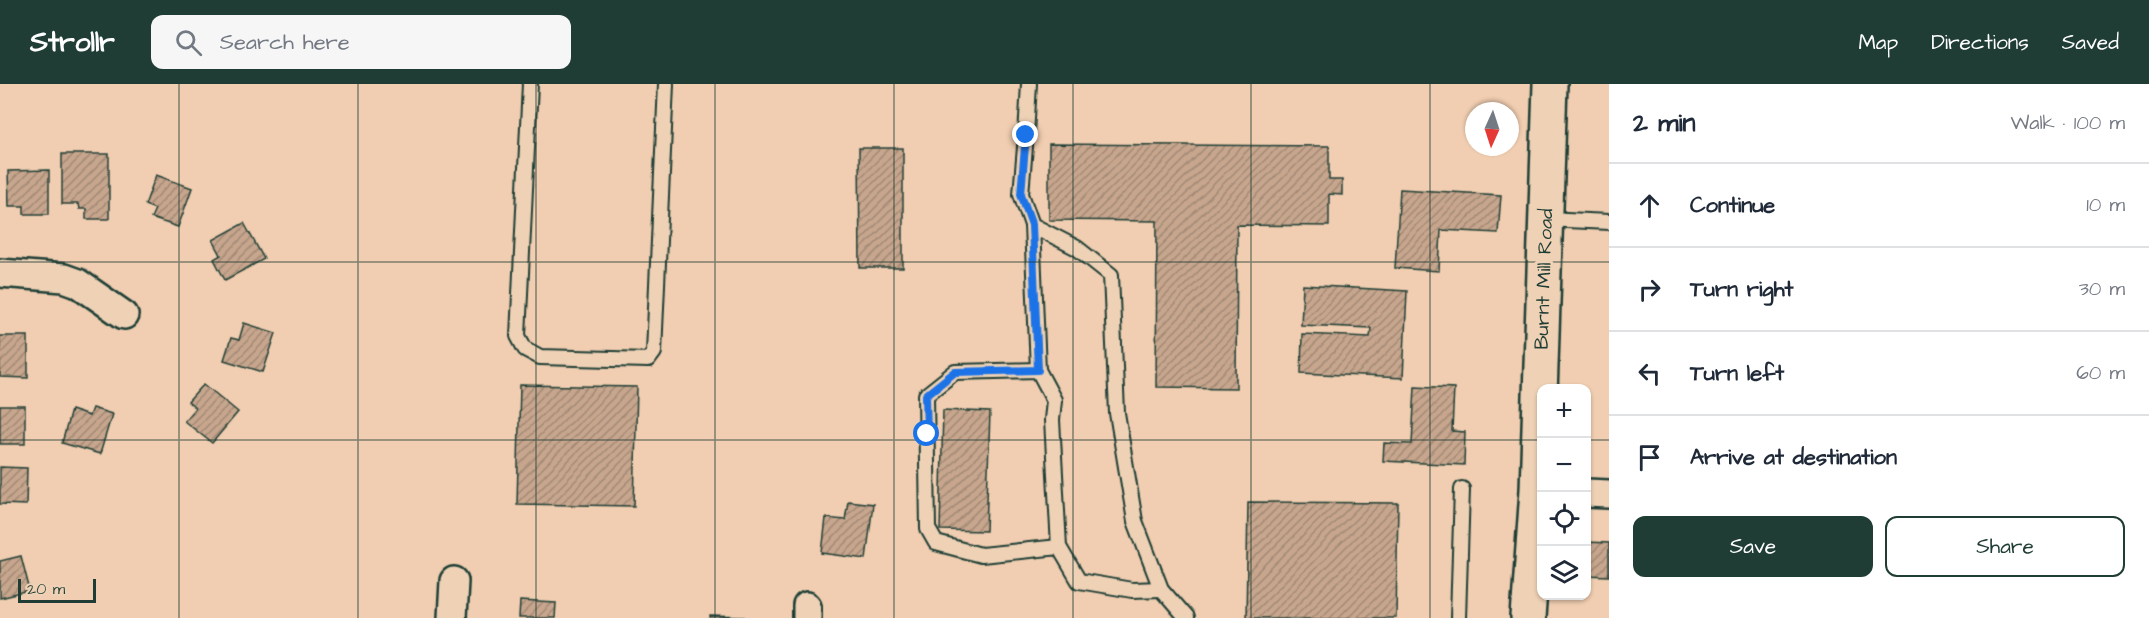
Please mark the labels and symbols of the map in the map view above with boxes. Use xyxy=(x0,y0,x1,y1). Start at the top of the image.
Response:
north arrow xyxy=(1465,102,1519,156)
route end xyxy=(1012,121,1038,147)
street label: Burnt Mill Road xyxy=(1528,208,1560,350)
route start xyxy=(913,420,939,446)
scale bar xyxy=(18,576,96,604)

